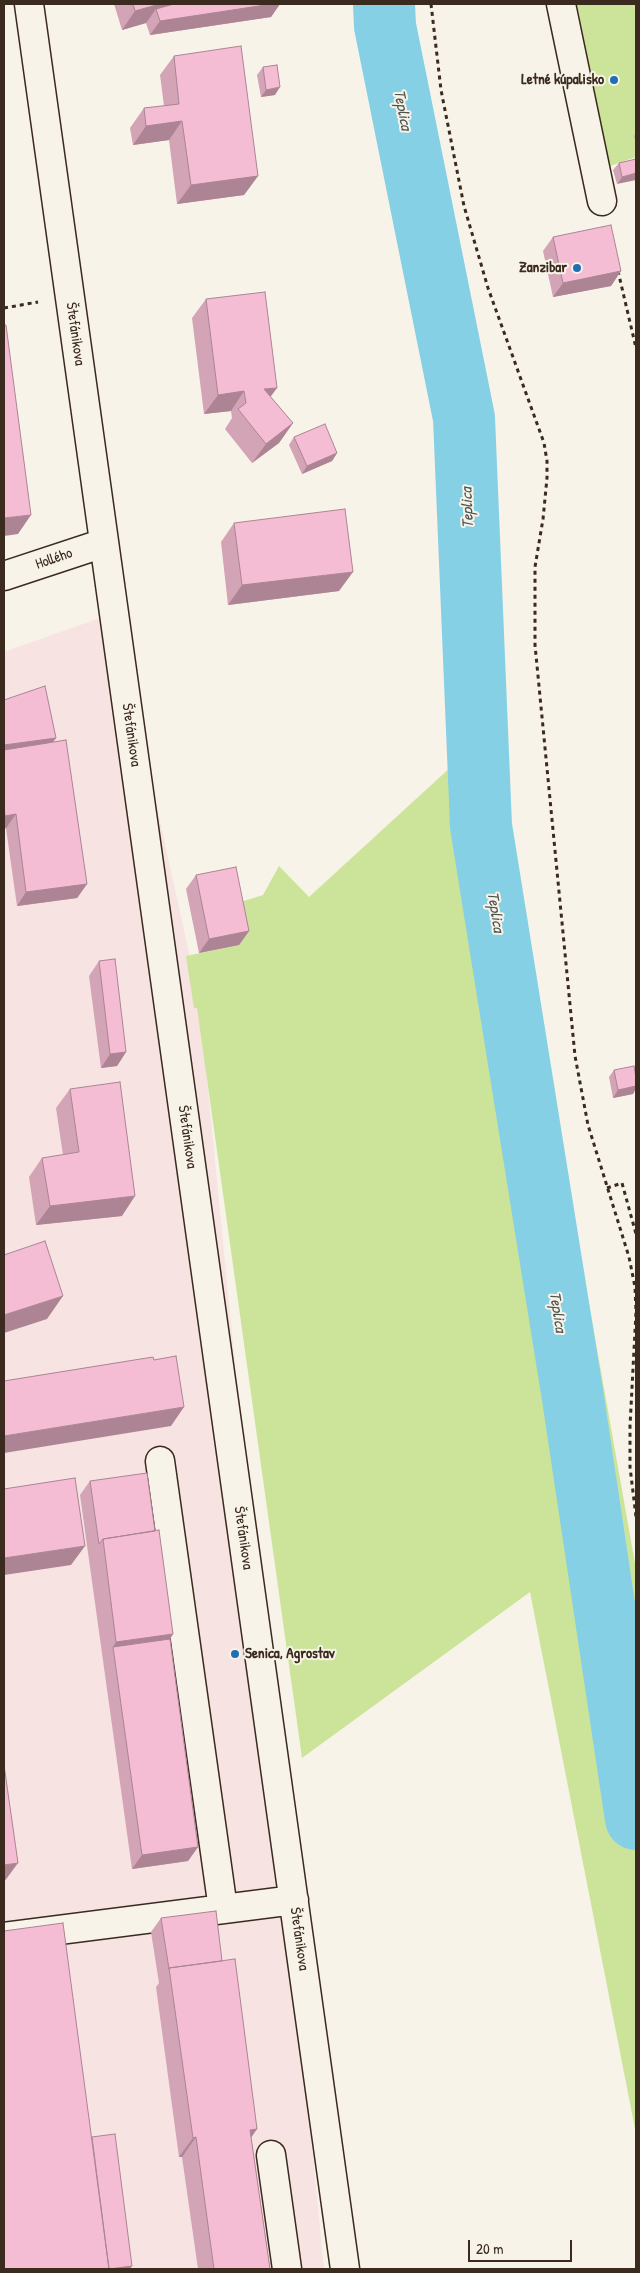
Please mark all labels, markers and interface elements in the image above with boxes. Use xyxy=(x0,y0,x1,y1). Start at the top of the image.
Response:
place label: Letné kúpalisko xyxy=(521,71,604,89)
marker: Letné kúpalisko xyxy=(608,74,620,86)
water label: Teplica xyxy=(389,88,415,132)
place label: Zanzibar xyxy=(519,259,567,277)
marker: Zanzibar xyxy=(571,262,583,274)
street label: Štefánikova xyxy=(62,301,88,367)
water label: Teplica xyxy=(458,487,478,529)
street label: Hollého xyxy=(33,544,75,574)
street label: Štefánikova xyxy=(118,702,144,768)
water label: Teplica xyxy=(482,890,508,934)
street label: Štefánikova xyxy=(174,1104,200,1170)
water label: Teplica xyxy=(544,1290,570,1334)
street label: Štefánikova xyxy=(230,1505,256,1571)
place label: Senica, Agrostav xyxy=(245,1645,335,1663)
marker: Senica, Agrostav xyxy=(229,1648,241,1660)
street label: Štefánikova xyxy=(286,1906,312,1972)
scale bar xyxy=(470,2230,574,2262)
text: 20 m xyxy=(476,2238,503,2259)

